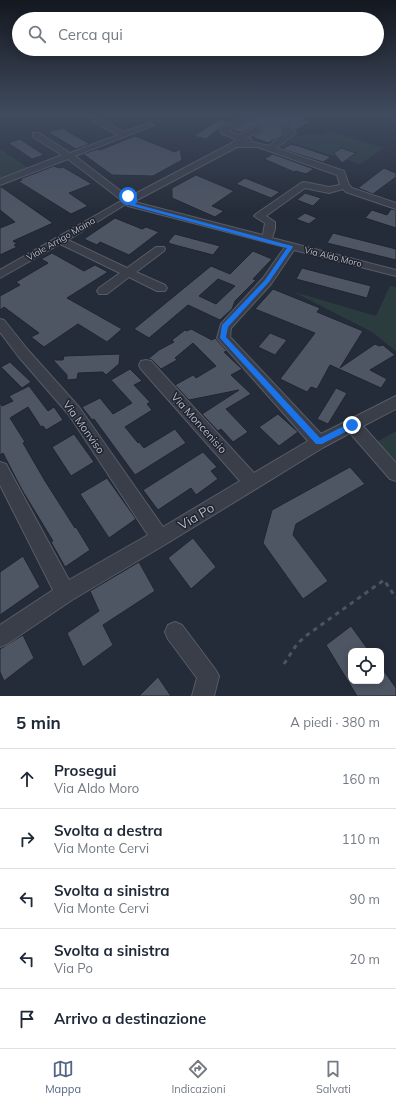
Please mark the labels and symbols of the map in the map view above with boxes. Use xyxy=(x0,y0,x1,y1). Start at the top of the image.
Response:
route start xyxy=(119,187,137,205)
street label: Viale Arrigo Maina xyxy=(25,214,97,263)
street label: Via Aldo Moro xyxy=(303,244,363,269)
street label: Via Moncenisio xyxy=(168,390,230,456)
street label: Via Monviso xyxy=(60,398,108,456)
route end xyxy=(343,416,361,434)
street label: Via Po xyxy=(175,499,217,533)

